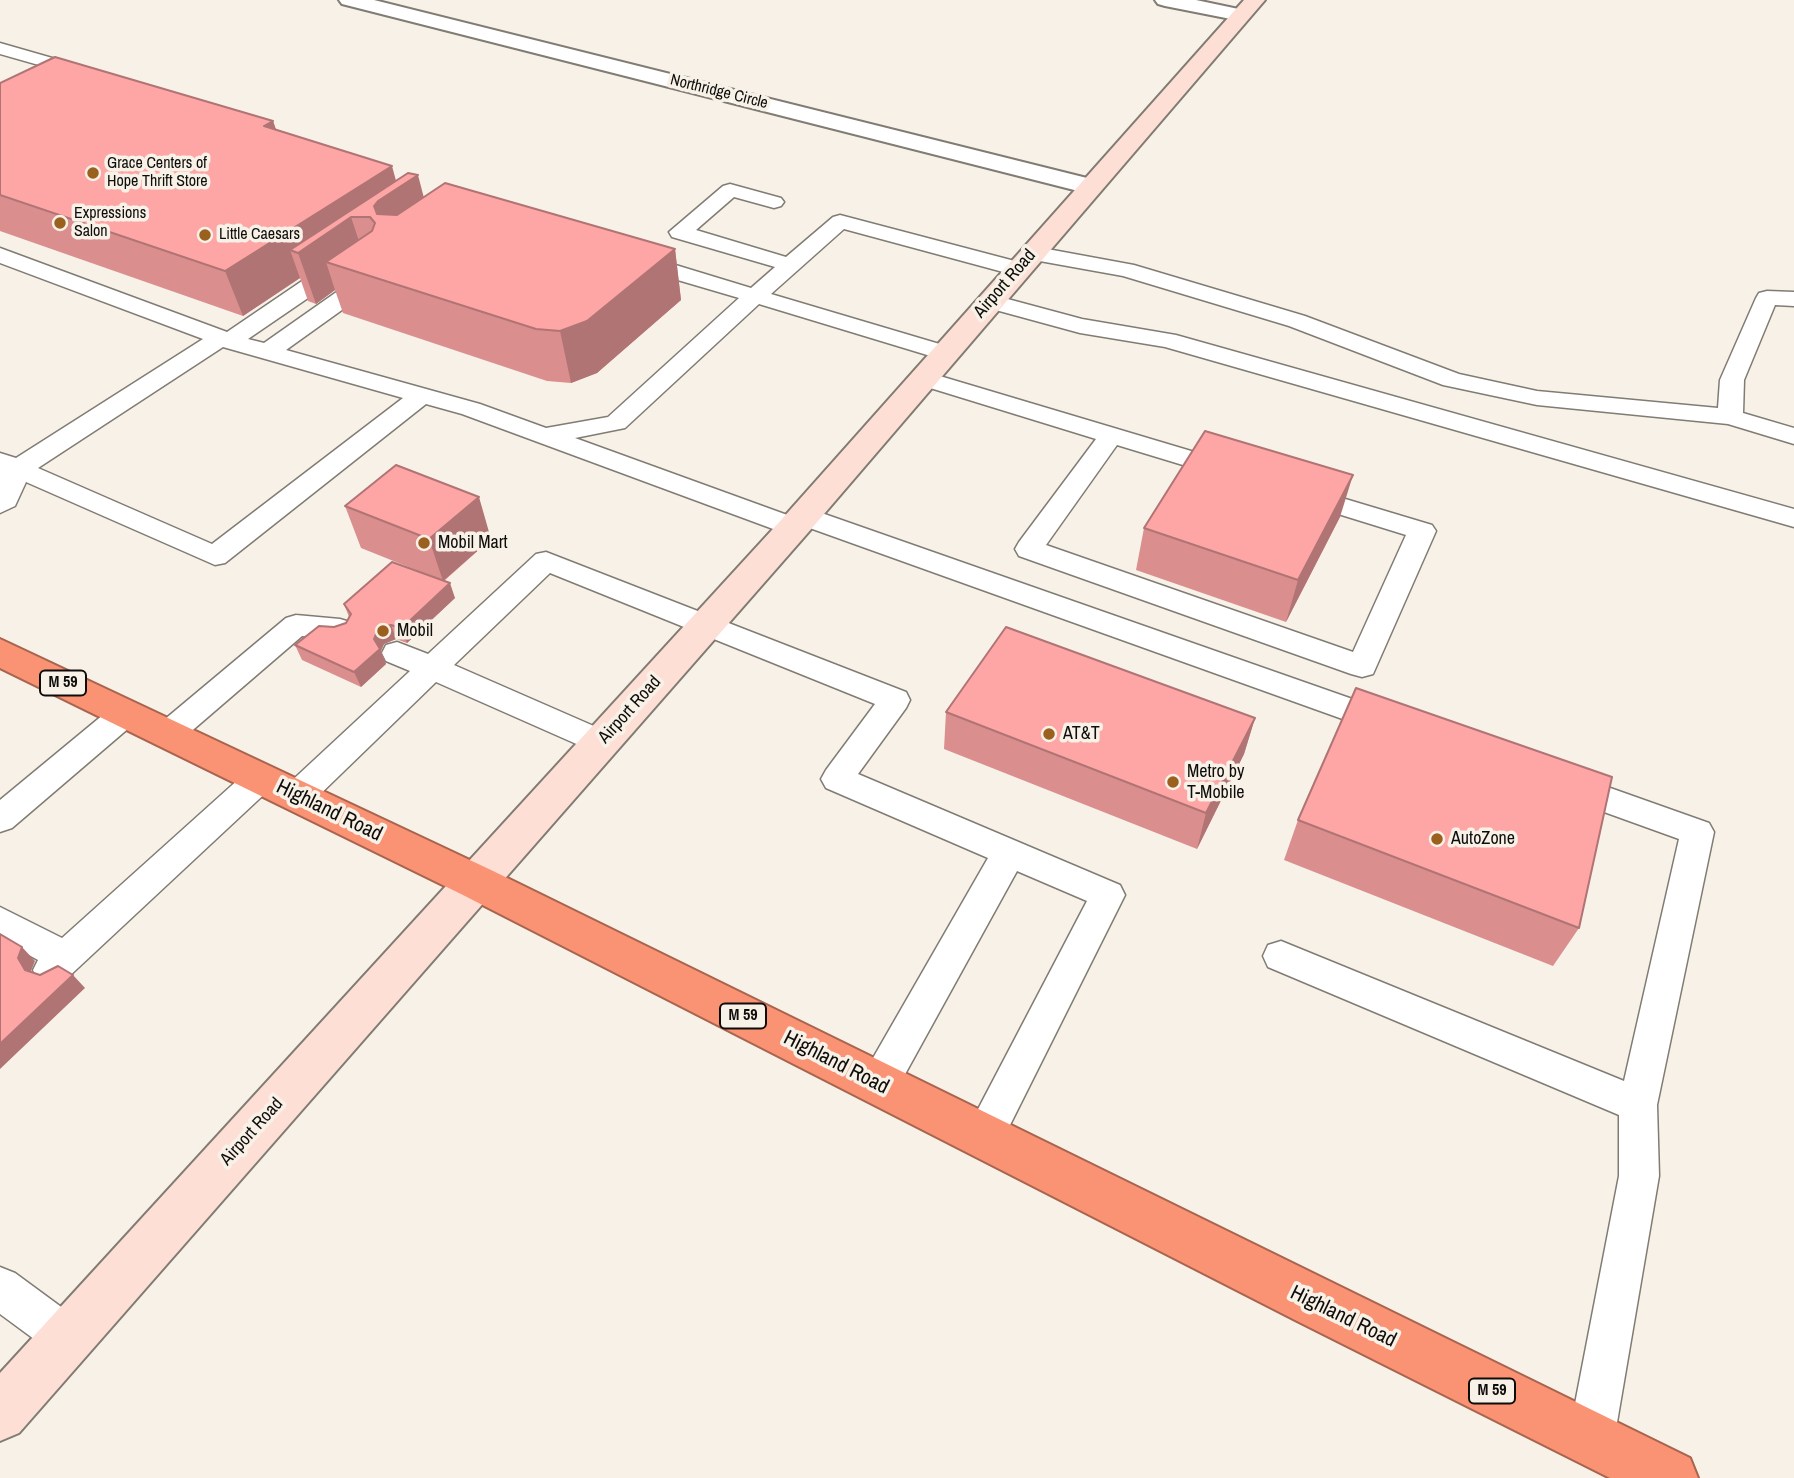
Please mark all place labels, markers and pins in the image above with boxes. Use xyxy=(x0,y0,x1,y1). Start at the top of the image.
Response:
place label: Grace Centers of Hope Thrift Store xyxy=(107,154,208,192)
marker: Grace Centers of Hope Thrift Store xyxy=(85,165,101,181)
place label: Expressions Salon xyxy=(74,204,146,242)
marker: Expressions Salon xyxy=(52,215,68,231)
place label: Little Caesars xyxy=(219,225,300,245)
marker: Little Caesars xyxy=(197,227,213,243)
place label: Mobil Mart xyxy=(438,532,508,554)
marker: Mobil Mart xyxy=(416,535,432,551)
place label: Mobil xyxy=(397,620,433,642)
marker: Mobil xyxy=(375,623,391,639)
place label: AT&T xyxy=(1063,723,1100,745)
marker: AT&T xyxy=(1041,726,1057,742)
place label: Metro by T-Mobile xyxy=(1187,761,1244,804)
marker: Metro by T-Mobile xyxy=(1165,774,1181,790)
place label: AutoZone xyxy=(1451,828,1515,850)
marker: AutoZone xyxy=(1429,831,1445,847)

